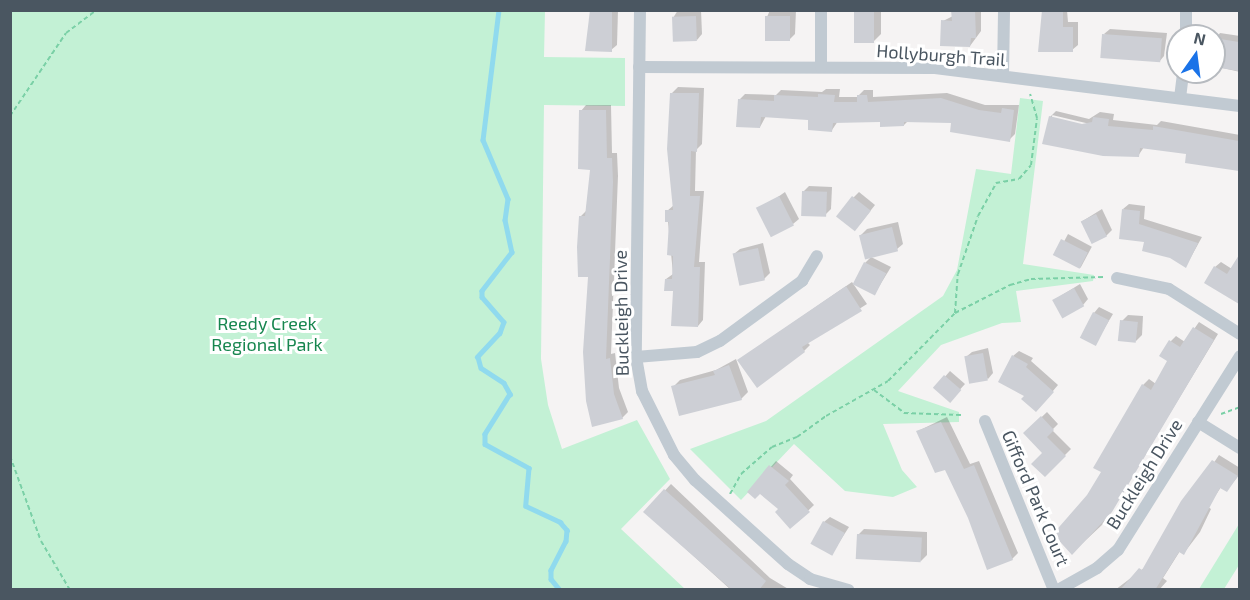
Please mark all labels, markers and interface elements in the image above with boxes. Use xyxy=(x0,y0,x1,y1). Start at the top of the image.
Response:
north arrow xyxy=(1166,24,1226,84)
text: N xyxy=(1192,27,1208,49)
street label: Hollyburgh Trail xyxy=(875,40,1007,70)
street label: Buckleigh Drive xyxy=(609,250,633,376)
park label: Reedy Creek Regional Park xyxy=(211,313,323,356)
street label: Buckleigh Drive xyxy=(1101,415,1187,533)
street label: Gifford Park Court xyxy=(998,427,1074,569)

